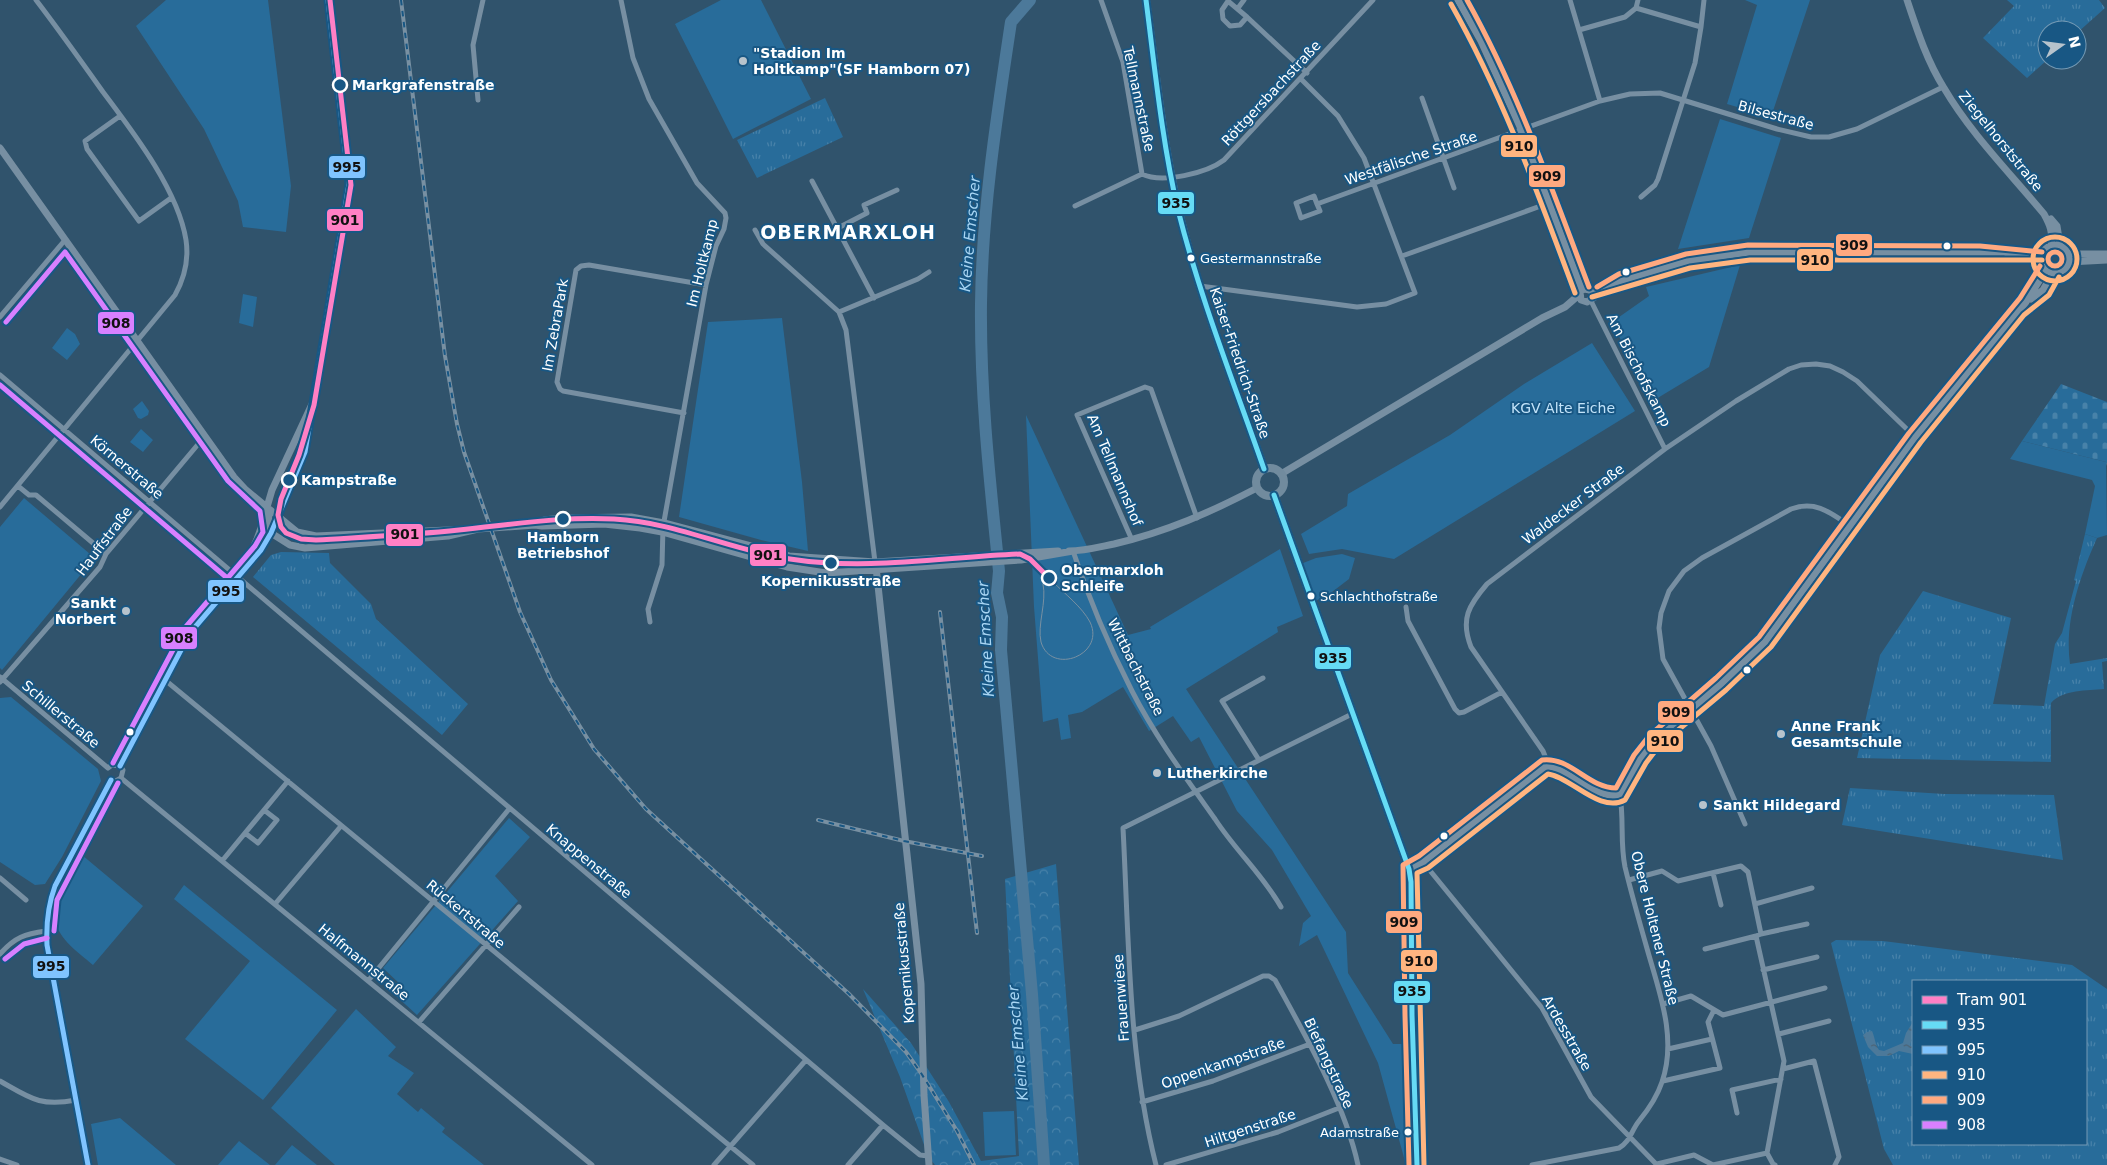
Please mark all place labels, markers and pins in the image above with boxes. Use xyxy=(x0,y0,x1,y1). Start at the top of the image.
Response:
place label: "Stadion Im Holtkamp"(SF Hamborn 07) xyxy=(753,45,970,77)
marker: "Stadion Im Holtkamp"(SF Hamborn 07) xyxy=(737,55,749,67)
marker: Markgrafenstraße xyxy=(332,77,348,93)
place label: Markgrafenstraße xyxy=(352,77,494,93)
unlabelled marker xyxy=(1942,241,1952,251)
place label: Gestermannstraße xyxy=(1200,251,1322,266)
marker: Gestermannstraße xyxy=(1186,253,1196,263)
unlabelled marker xyxy=(1621,267,1631,277)
marker: Kampstraße xyxy=(281,472,297,488)
place label: Kampstraße xyxy=(301,472,397,488)
marker: Hamborn Betriebshof xyxy=(555,511,571,527)
place label: Hamborn Betriebshof xyxy=(517,529,610,561)
marker: Kopernikusstraße xyxy=(823,555,839,571)
place label: Obermarxloh Schleife xyxy=(1061,562,1164,594)
marker: Obermarxloh Schleife xyxy=(1041,570,1057,586)
place label: Kopernikusstraße xyxy=(761,573,901,589)
place label: Schlachthofstraße xyxy=(1320,589,1438,604)
marker: Schlachthofstraße xyxy=(1306,591,1316,601)
place label: Sankt Norbert xyxy=(55,595,116,627)
marker: Sankt Norbert xyxy=(120,605,132,617)
unlabelled marker xyxy=(1742,665,1752,675)
place label: Anne Frank Gesamtschule xyxy=(1791,718,1902,750)
unlabelled marker xyxy=(125,727,135,737)
marker: Anne Frank Gesamtschule xyxy=(1775,728,1787,740)
place label: Lutherkirche xyxy=(1167,765,1268,781)
marker: Lutherkirche xyxy=(1151,767,1163,779)
place label: Sankt Hildegard xyxy=(1713,797,1841,813)
marker: Sankt Hildegard xyxy=(1697,799,1709,811)
unlabelled marker xyxy=(1439,831,1449,841)
place label: Adamstraße xyxy=(1320,1125,1399,1140)
marker: Adamstraße xyxy=(1403,1127,1413,1137)

